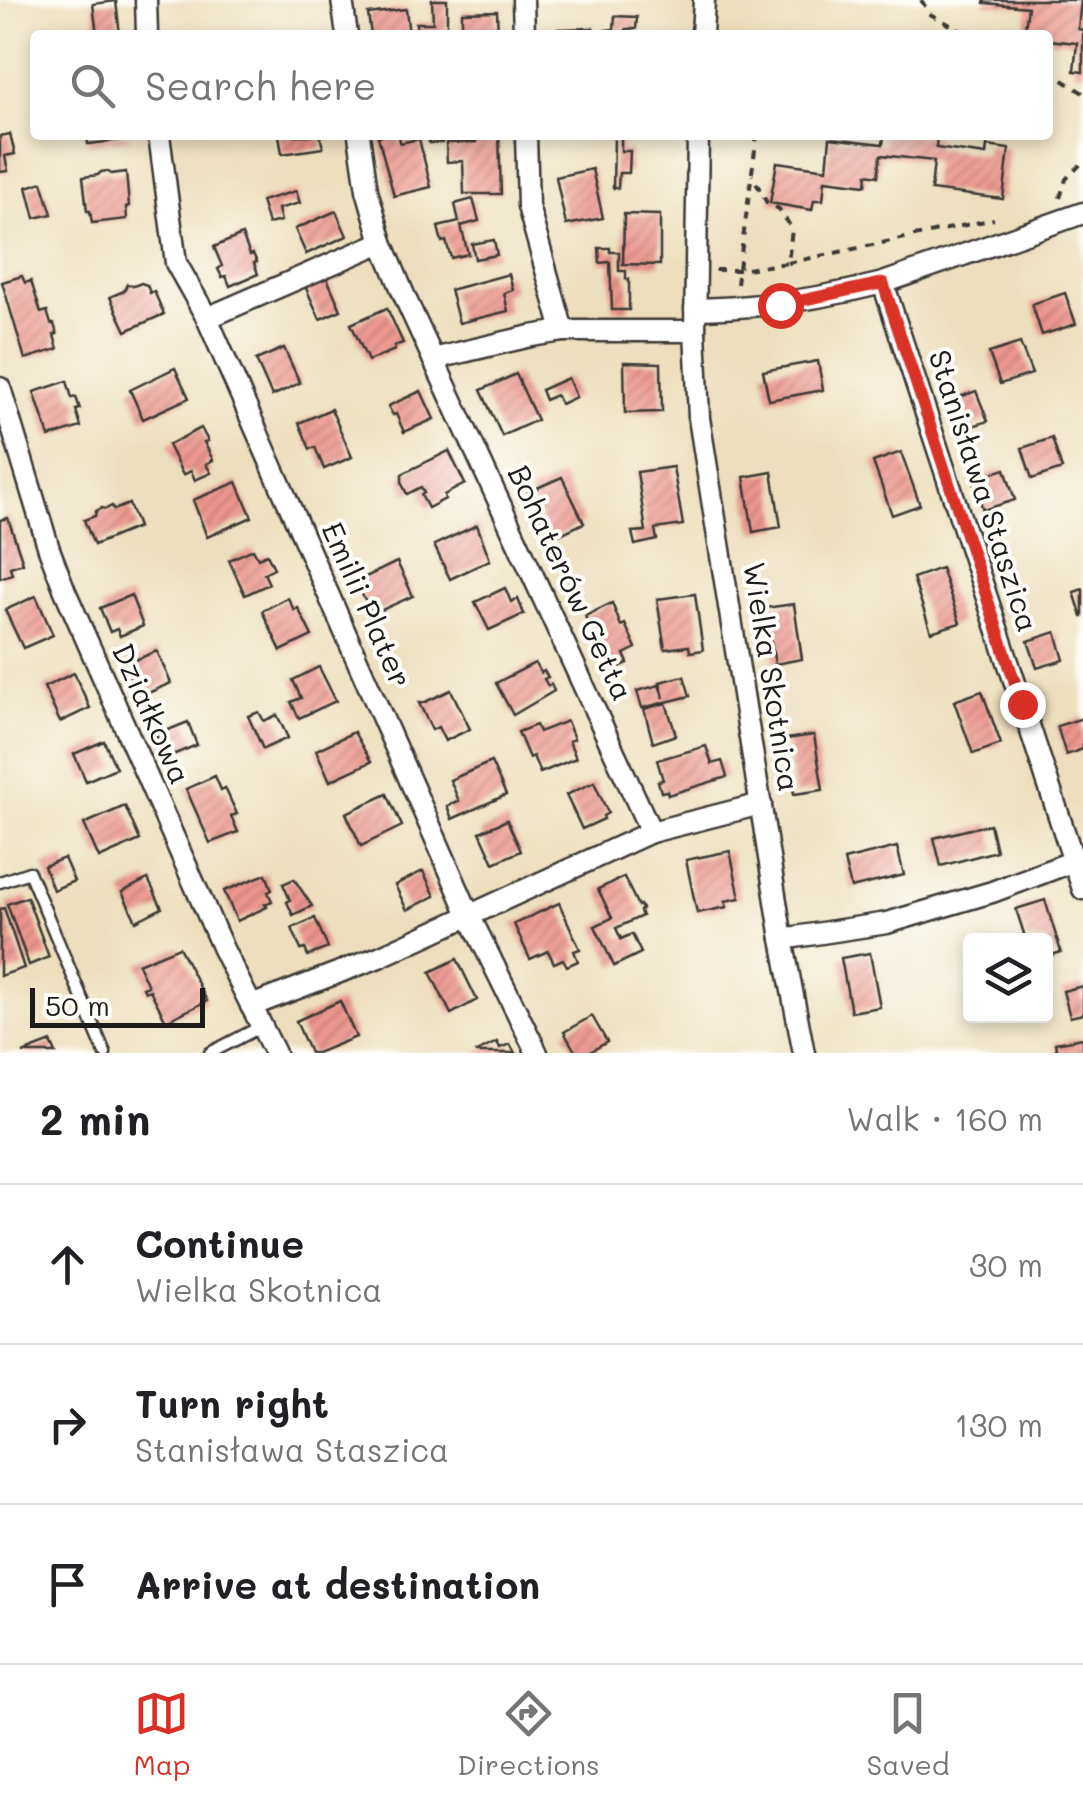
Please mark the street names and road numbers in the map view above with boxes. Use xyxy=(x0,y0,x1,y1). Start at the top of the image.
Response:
street label: Stanisława Staszica xyxy=(920,344,1049,637)
street label: Bohaterów Getta xyxy=(500,458,644,706)
street label: Emilii Plater xyxy=(314,515,422,693)
street label: Wielka Skotnica xyxy=(735,559,811,794)
street label: Działkowa xyxy=(104,636,202,790)

